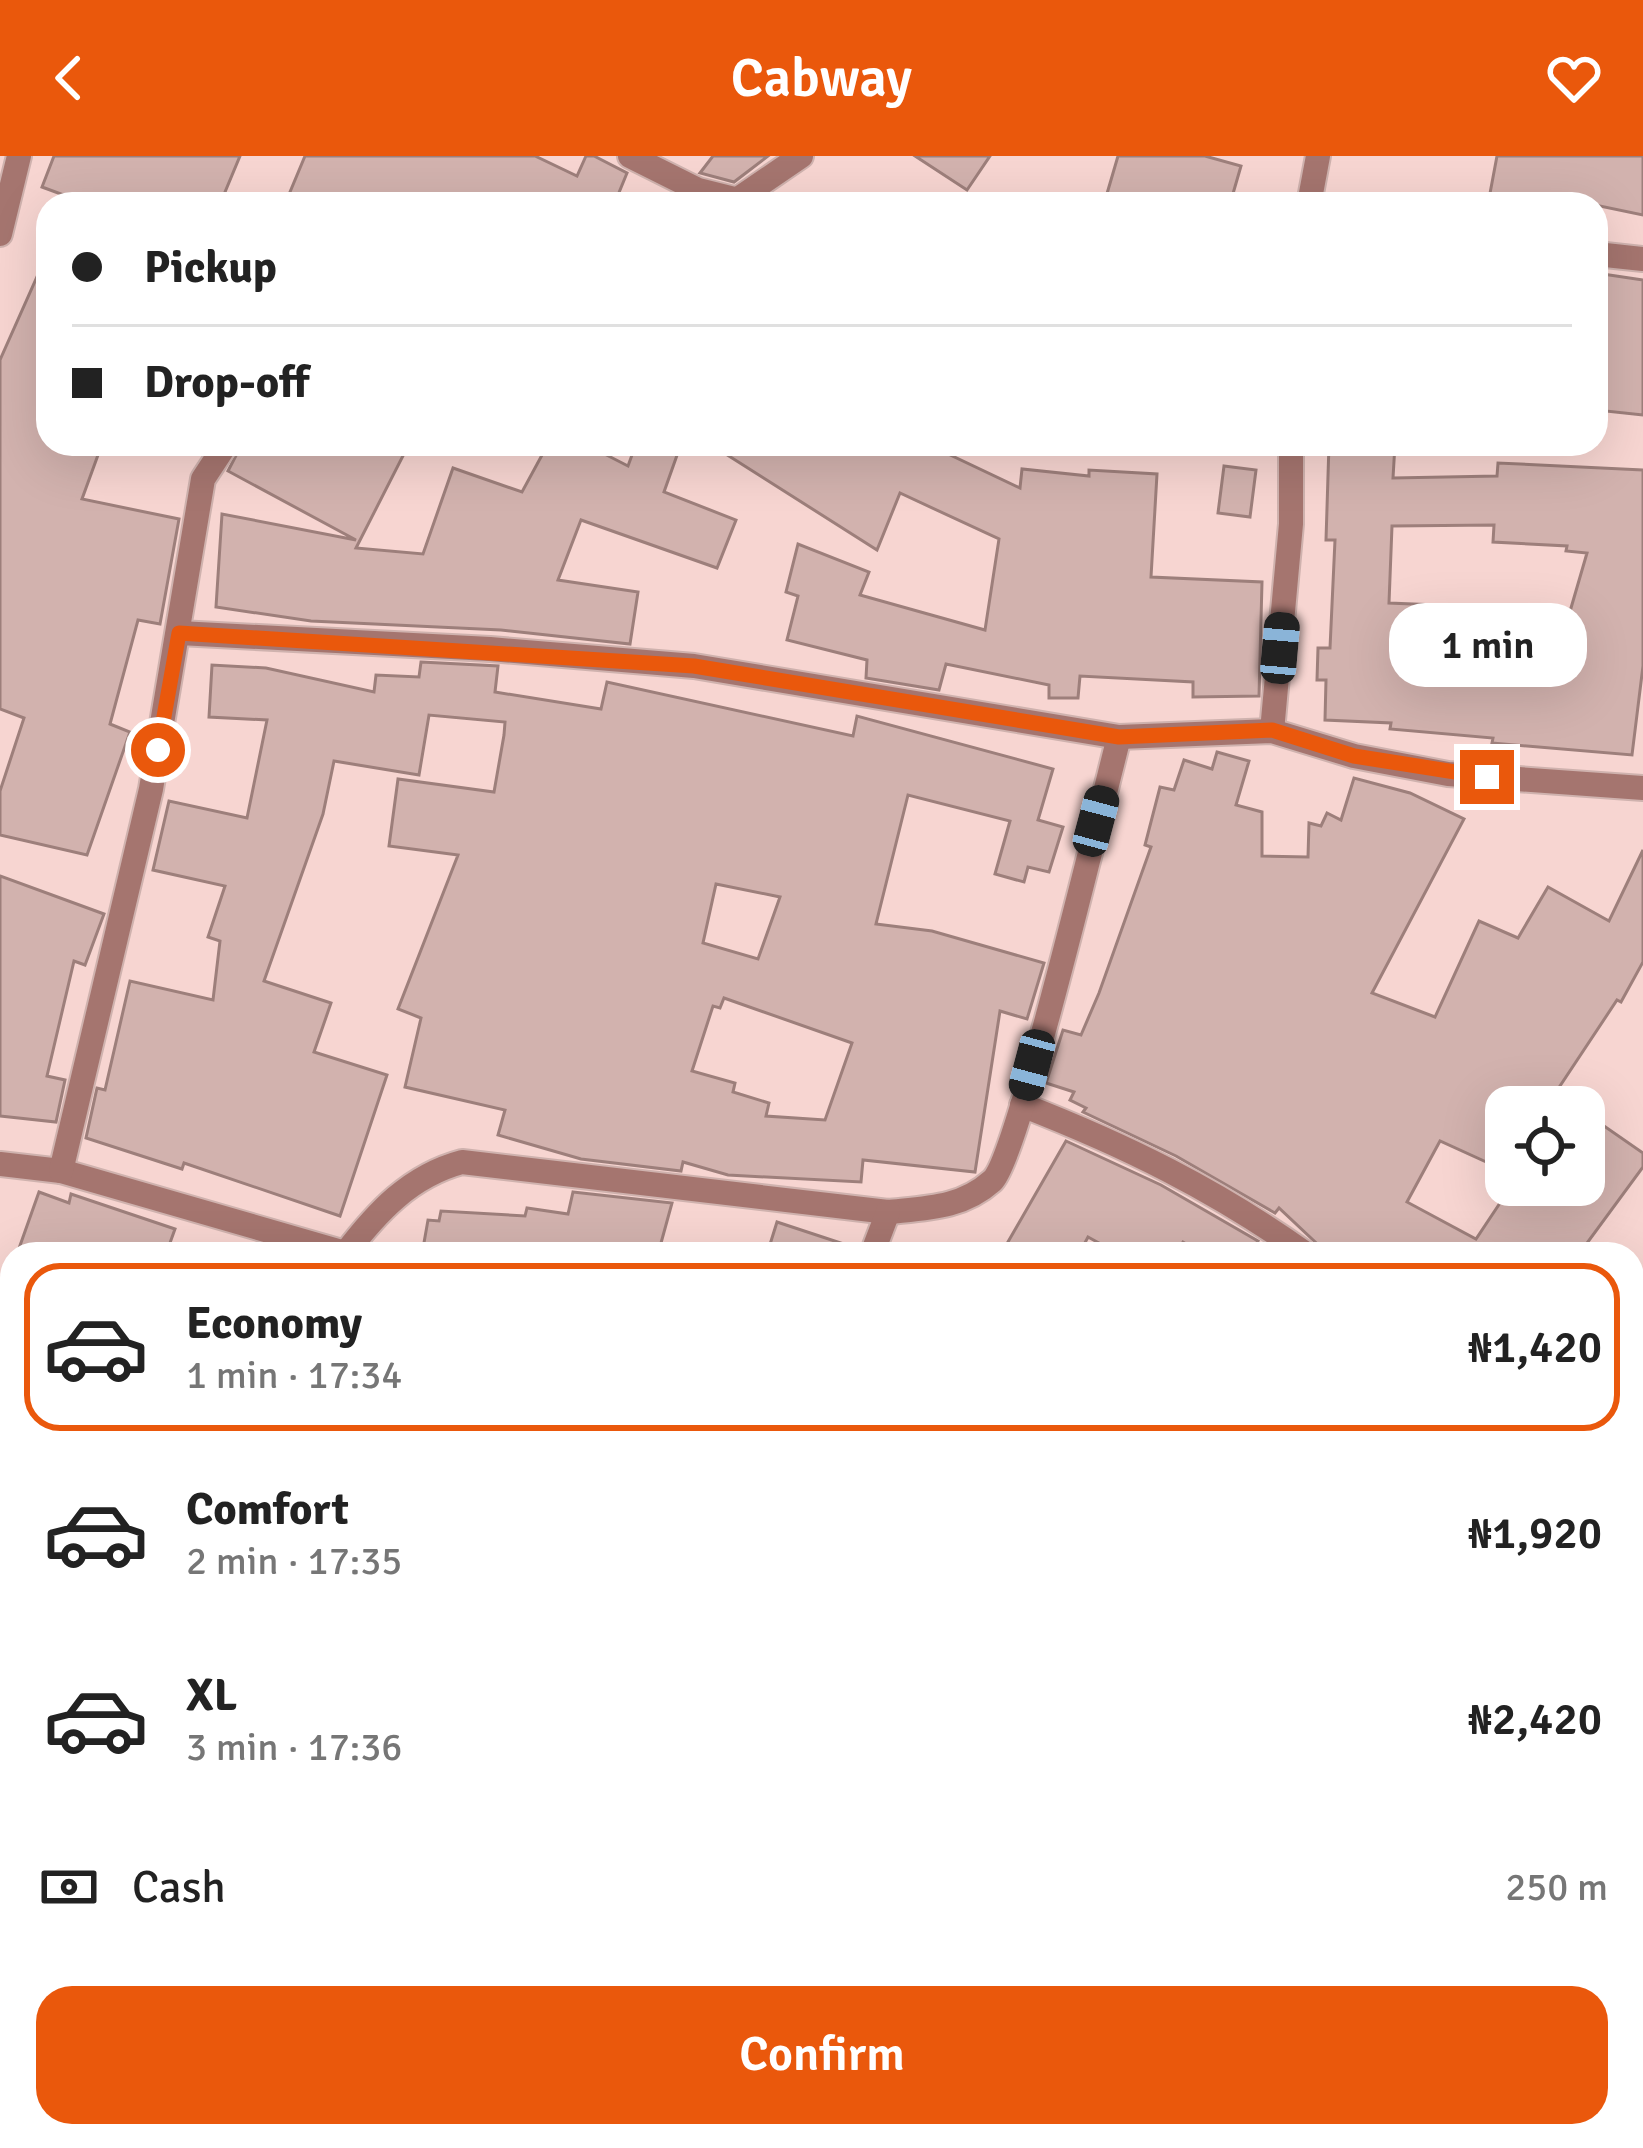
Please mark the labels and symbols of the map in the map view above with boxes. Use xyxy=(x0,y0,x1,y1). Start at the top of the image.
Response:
callout: 1 min xyxy=(1388,603,1586,687)
car xyxy=(1259,611,1301,685)
route start xyxy=(131,723,185,777)
route end xyxy=(1460,750,1514,804)
car xyxy=(1069,782,1123,860)
car xyxy=(1005,1026,1059,1104)

